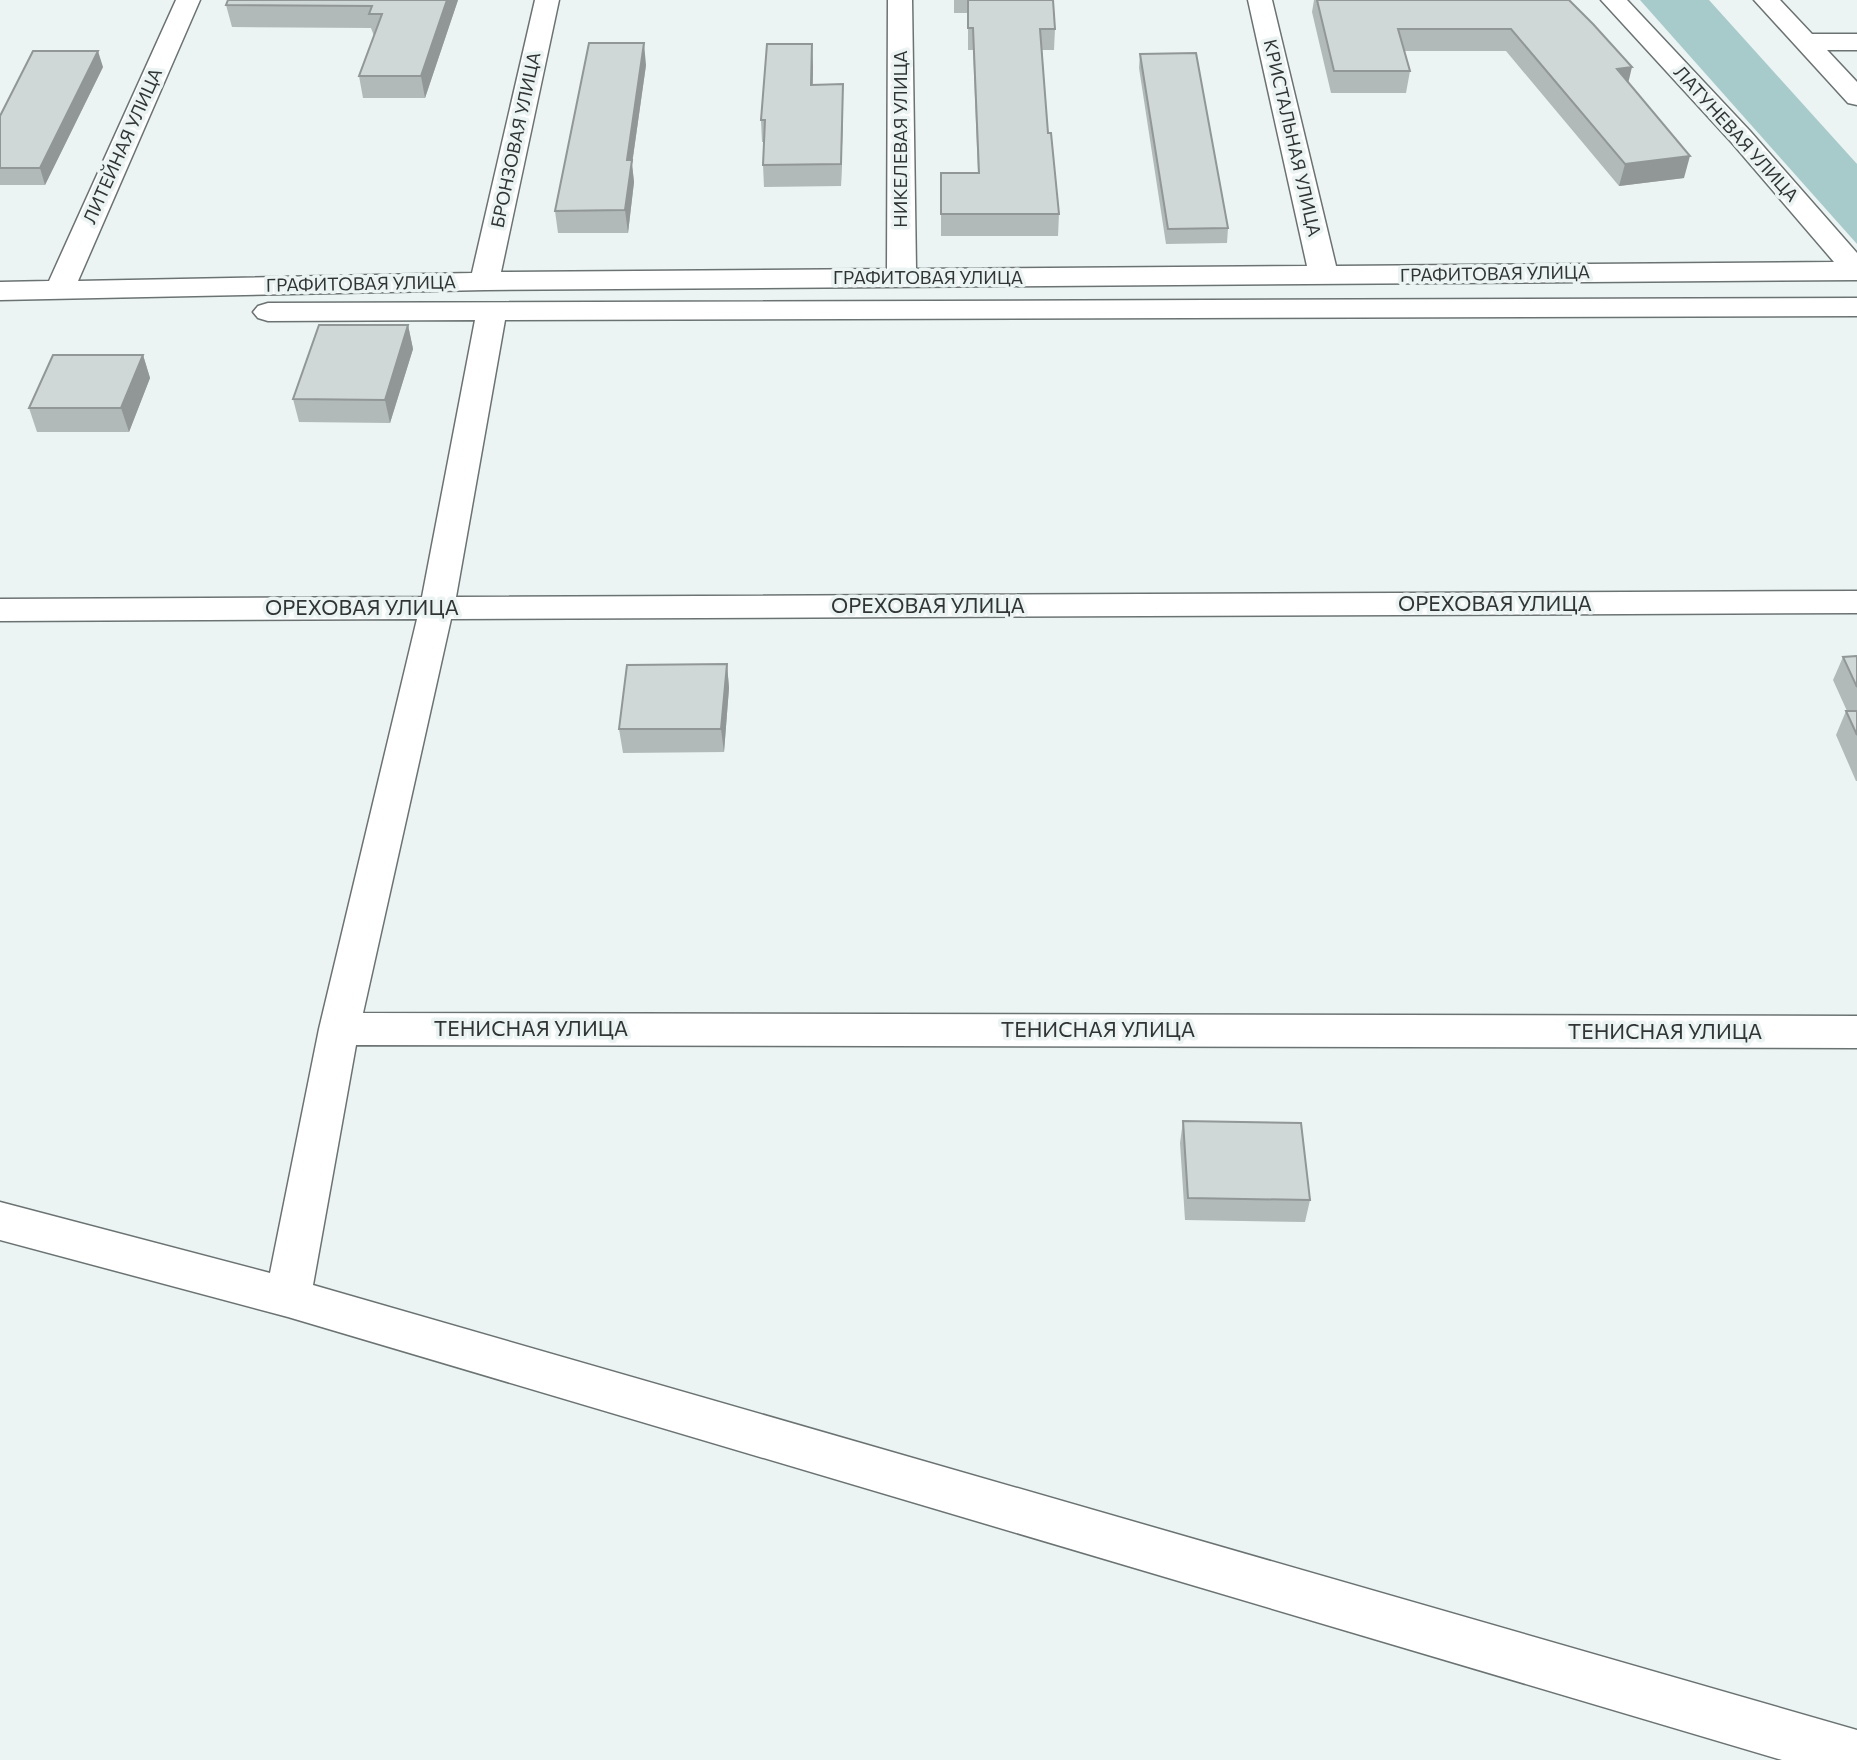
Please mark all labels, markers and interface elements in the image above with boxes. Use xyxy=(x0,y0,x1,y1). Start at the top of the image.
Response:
street label: КРИСТАЛЬНАЯ УЛИЦА xyxy=(1260,37,1326,238)
street label: БРОНЗОВАЯ УЛИЦА xyxy=(486,50,544,230)
street label: НИКЕЛЕВАЯ УЛИЦА xyxy=(889,50,911,228)
street label: ЛАТУНЕВАЯ УЛИЦА xyxy=(1670,61,1804,206)
street label: ЛИТЕЙНАЯ УЛИЦА xyxy=(78,64,166,227)
street label: ГРАФИТОВАЯ УЛИЦА xyxy=(1400,260,1590,286)
street label: ГРАФИТОВАЯ УЛИЦА xyxy=(833,266,1023,288)
street label: ГРАФИТОВАЯ УЛИЦА xyxy=(266,270,456,296)
street label: ОРЕХОВАЯ УЛИЦА xyxy=(1398,590,1592,615)
street label: ОРЕХОВАЯ УЛИЦА xyxy=(831,592,1025,617)
street label: ОРЕХОВАЯ УЛИЦА xyxy=(265,594,459,619)
street label: ТЕНИСНАЯ УЛИЦА xyxy=(434,1015,628,1040)
street label: ТЕНИСНАЯ УЛИЦА xyxy=(1001,1016,1195,1041)
street label: ТЕНИСНАЯ УЛИЦА xyxy=(1568,1018,1762,1043)

